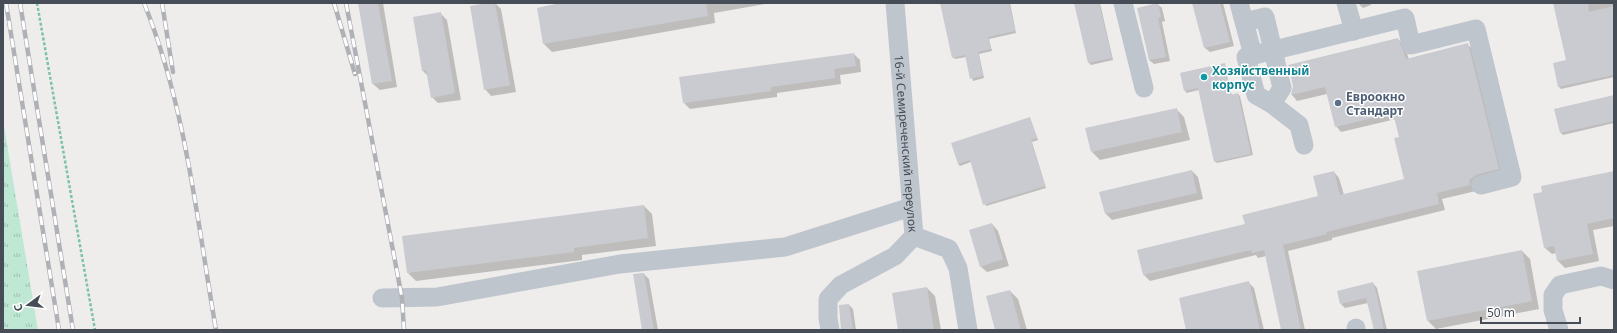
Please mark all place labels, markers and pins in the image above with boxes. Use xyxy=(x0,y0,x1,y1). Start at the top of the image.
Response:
place label: Хозяйственный корпус xyxy=(1212,62,1309,93)
marker: Хозяйственный корпус xyxy=(1199,72,1209,82)
place label: Евроокно Стандарт xyxy=(1346,88,1405,119)
marker: Евроокно Стандарт xyxy=(1333,98,1343,108)

